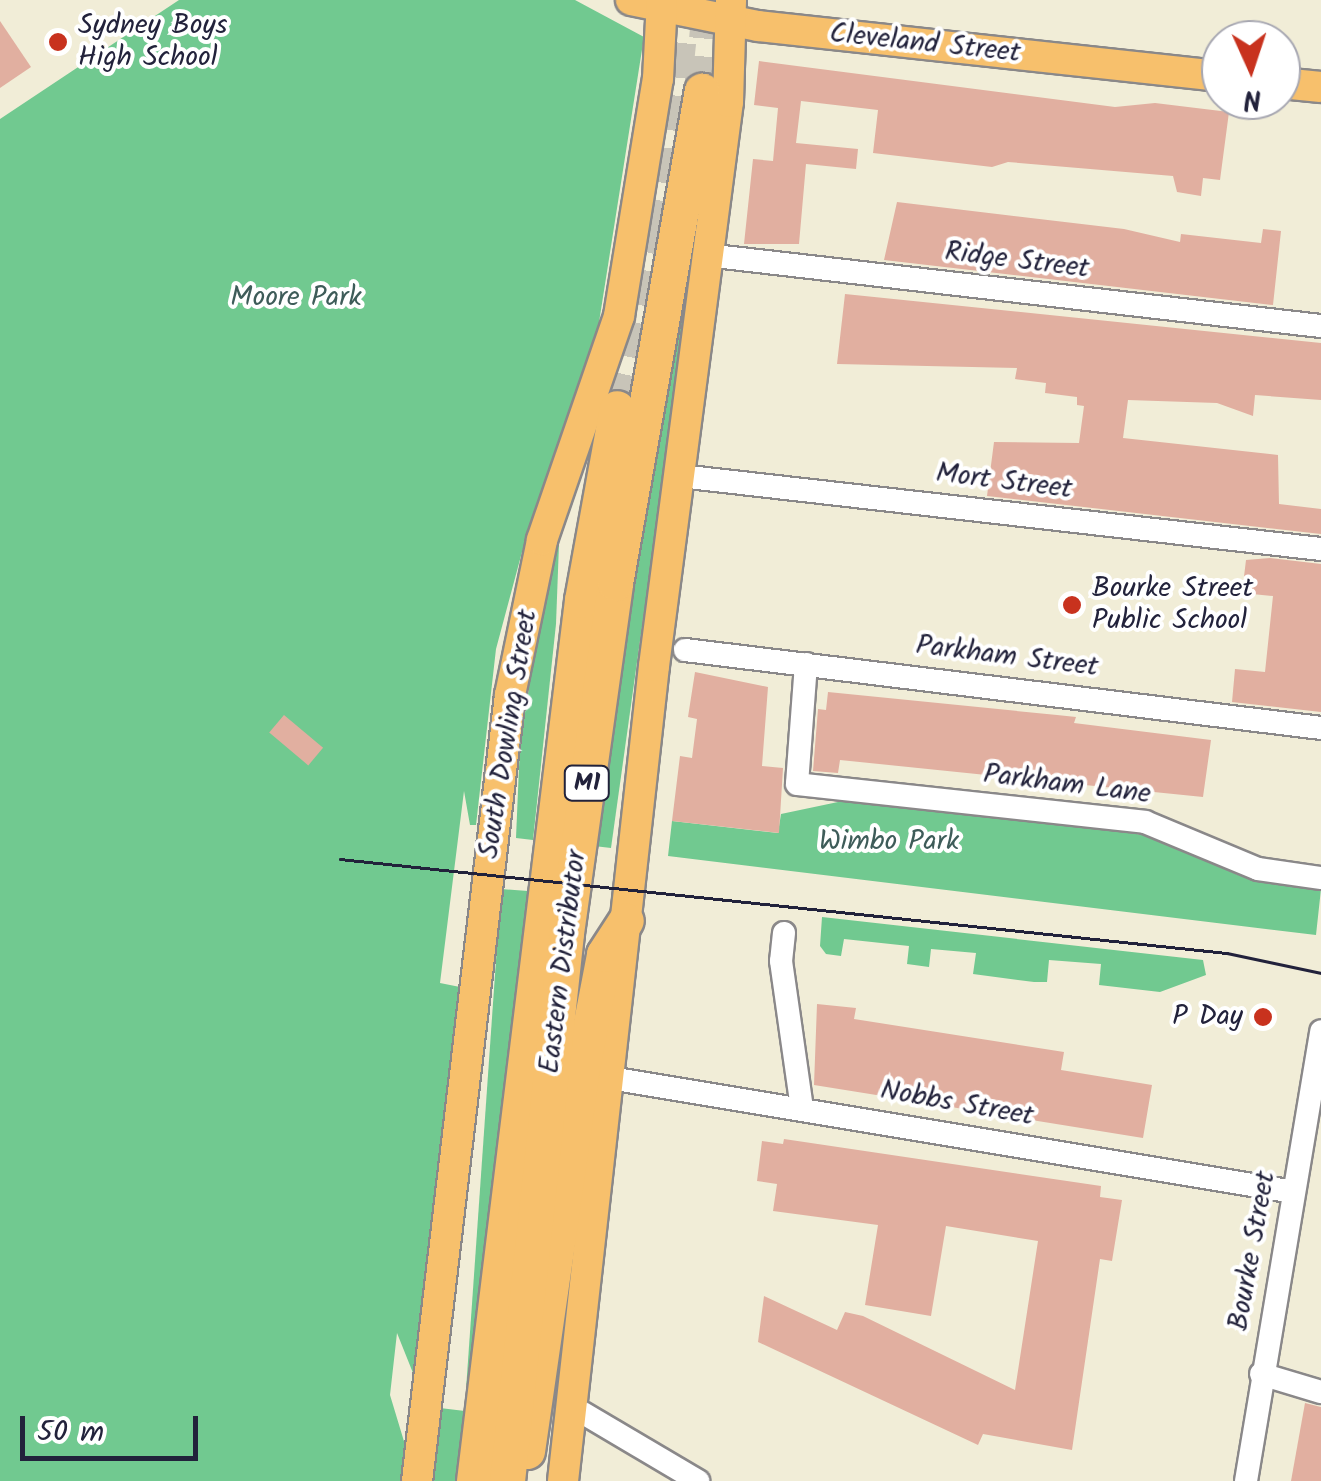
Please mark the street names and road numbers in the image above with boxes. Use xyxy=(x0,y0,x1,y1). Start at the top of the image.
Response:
street label: Cleveland Street xyxy=(828,17,1022,71)
street label: Ridge Street xyxy=(943,235,1091,287)
street label: Mort Street xyxy=(934,457,1074,507)
street label: South Dowling Street xyxy=(473,607,545,861)
street label: Parkham Street xyxy=(914,629,1100,685)
street label: Parkham Lane xyxy=(981,758,1153,812)
road number: M1 xyxy=(562,763,612,803)
street label: Eastern Distributor xyxy=(534,848,594,1076)
street label: Nobbs Street xyxy=(878,1074,1036,1134)
street label: Bourke Street xyxy=(1222,1169,1284,1333)

